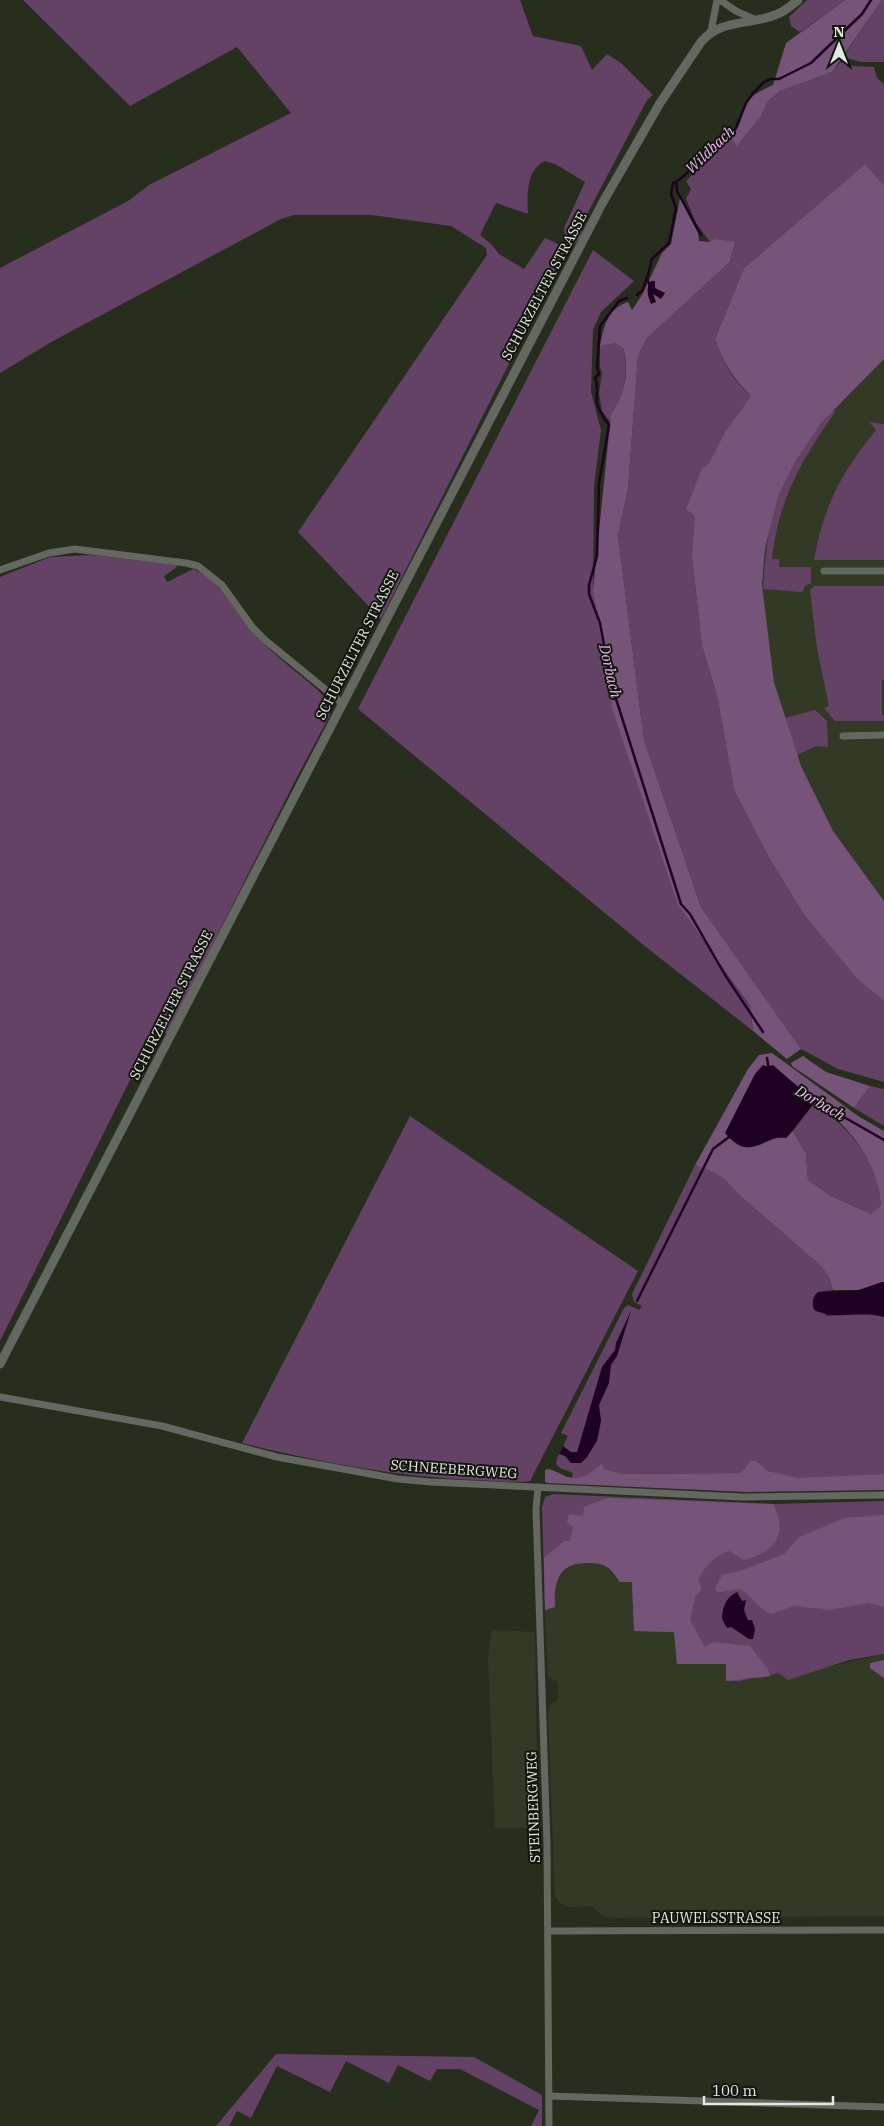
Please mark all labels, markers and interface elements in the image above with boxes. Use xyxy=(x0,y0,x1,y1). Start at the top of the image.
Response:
north arrow xyxy=(814,20,864,70)
text: N xyxy=(833,23,845,41)
water label: Wildbach xyxy=(681,121,739,178)
street label: SCHURZELTER STRASSE xyxy=(497,209,591,363)
street label: SCHURZELTER STRASSE xyxy=(311,567,403,723)
water label: Dorbach xyxy=(595,641,626,700)
street label: SCHURZELTER STRASSE xyxy=(125,927,217,1083)
water label: Dorbach xyxy=(791,1080,849,1125)
street label: SCHNEEBERGWEG xyxy=(390,1456,518,1482)
street label: STEINBERGWEG xyxy=(522,1751,544,1863)
street label: PAUWELSSTRASSE xyxy=(652,1909,780,1927)
scale bar xyxy=(704,2074,833,2106)
text: 100 m xyxy=(712,2081,757,2100)

